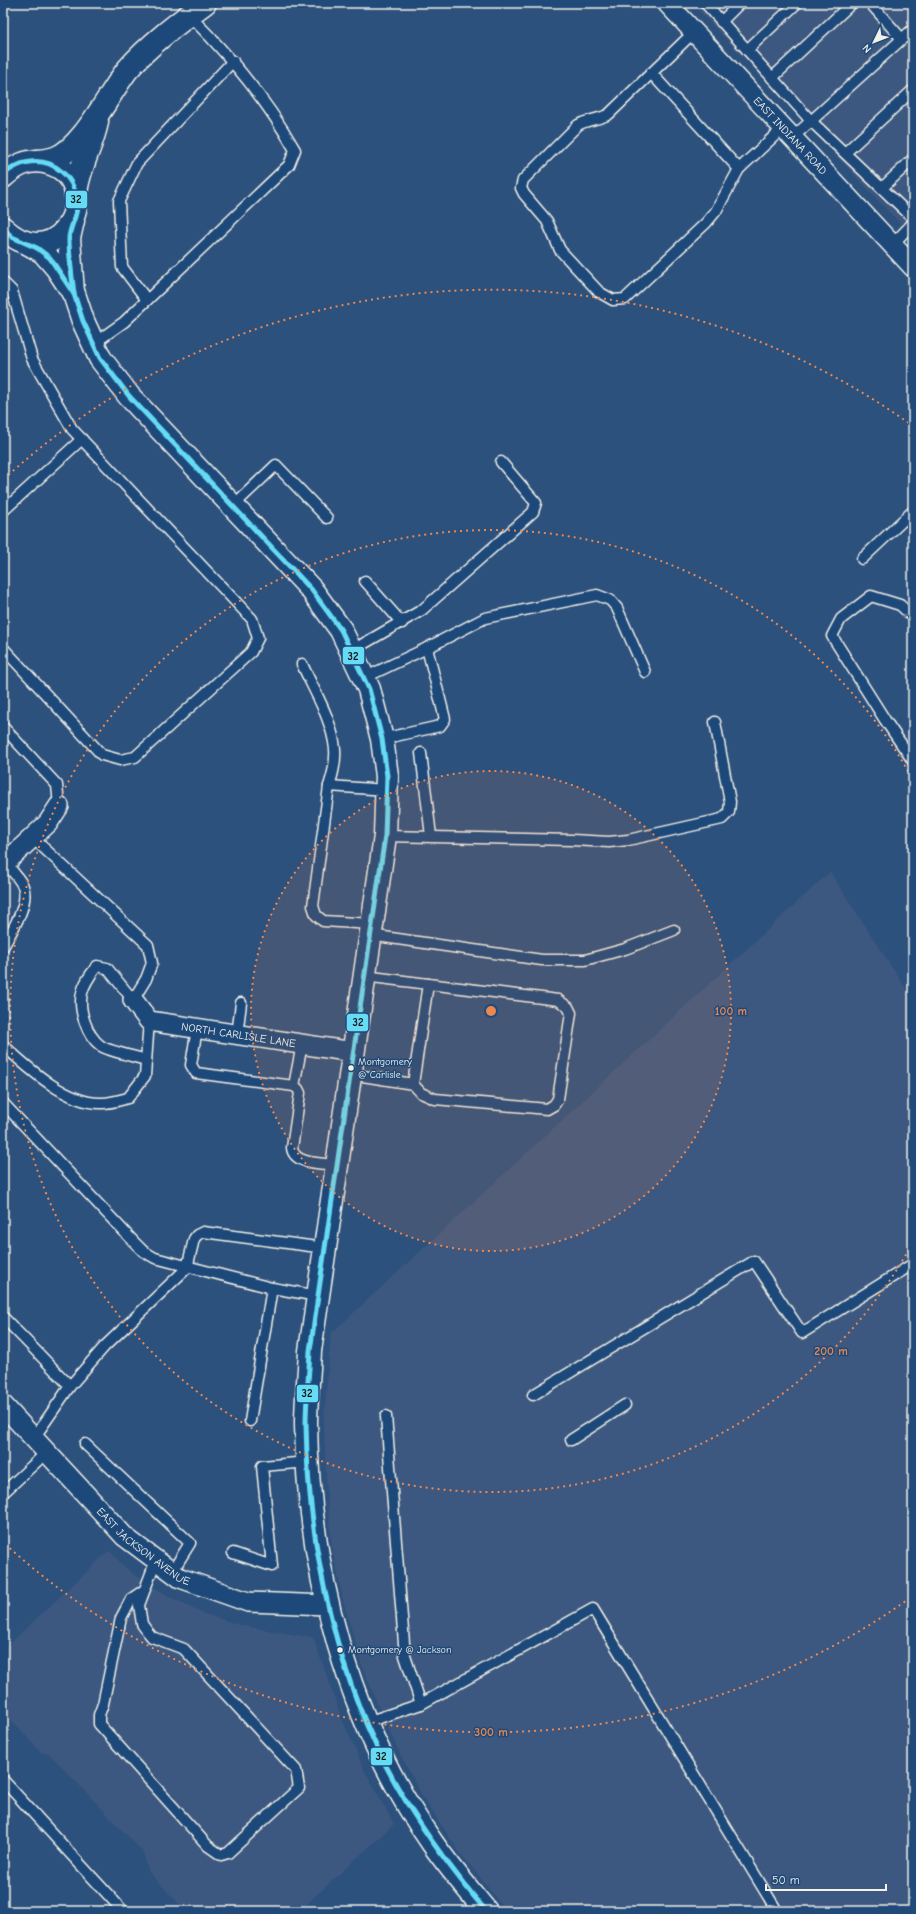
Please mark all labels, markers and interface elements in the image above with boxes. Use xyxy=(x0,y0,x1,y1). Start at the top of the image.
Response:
north arrow xyxy=(854,22,894,62)
text: N xyxy=(860,41,874,56)
street label: EAST INDIANA ROAD xyxy=(751,94,830,177)
line badge: 32 xyxy=(65,190,88,209)
text: 32 xyxy=(71,193,82,206)
line badge: 32 xyxy=(342,646,365,665)
text: 32 xyxy=(348,650,359,663)
centre of rings xyxy=(484,1004,498,1018)
text: 100 m xyxy=(715,1004,747,1018)
line badge: 32 xyxy=(346,1013,369,1032)
text: 32 xyxy=(353,1016,364,1029)
street label: NORTH CARLISLE LANE xyxy=(180,1020,297,1050)
place label: Montgomery @ Carlisle xyxy=(358,1056,413,1081)
marker: Montgomery @ Carlisle xyxy=(346,1063,356,1073)
text: 200 m xyxy=(814,1344,848,1358)
line badge: 32 xyxy=(296,1384,319,1403)
text: 32 xyxy=(302,1387,313,1400)
street label: EAST JACKSON AVENUE xyxy=(94,1505,192,1588)
place label: Montgomery @ Jackson xyxy=(348,1644,451,1656)
marker: Montgomery @ Jackson xyxy=(335,1645,345,1655)
text: 300 m xyxy=(474,1725,508,1739)
line badge: 32 xyxy=(370,1747,393,1766)
text: 32 xyxy=(376,1750,387,1763)
scale bar xyxy=(766,1866,886,1892)
text: 50 m xyxy=(772,1873,800,1887)

